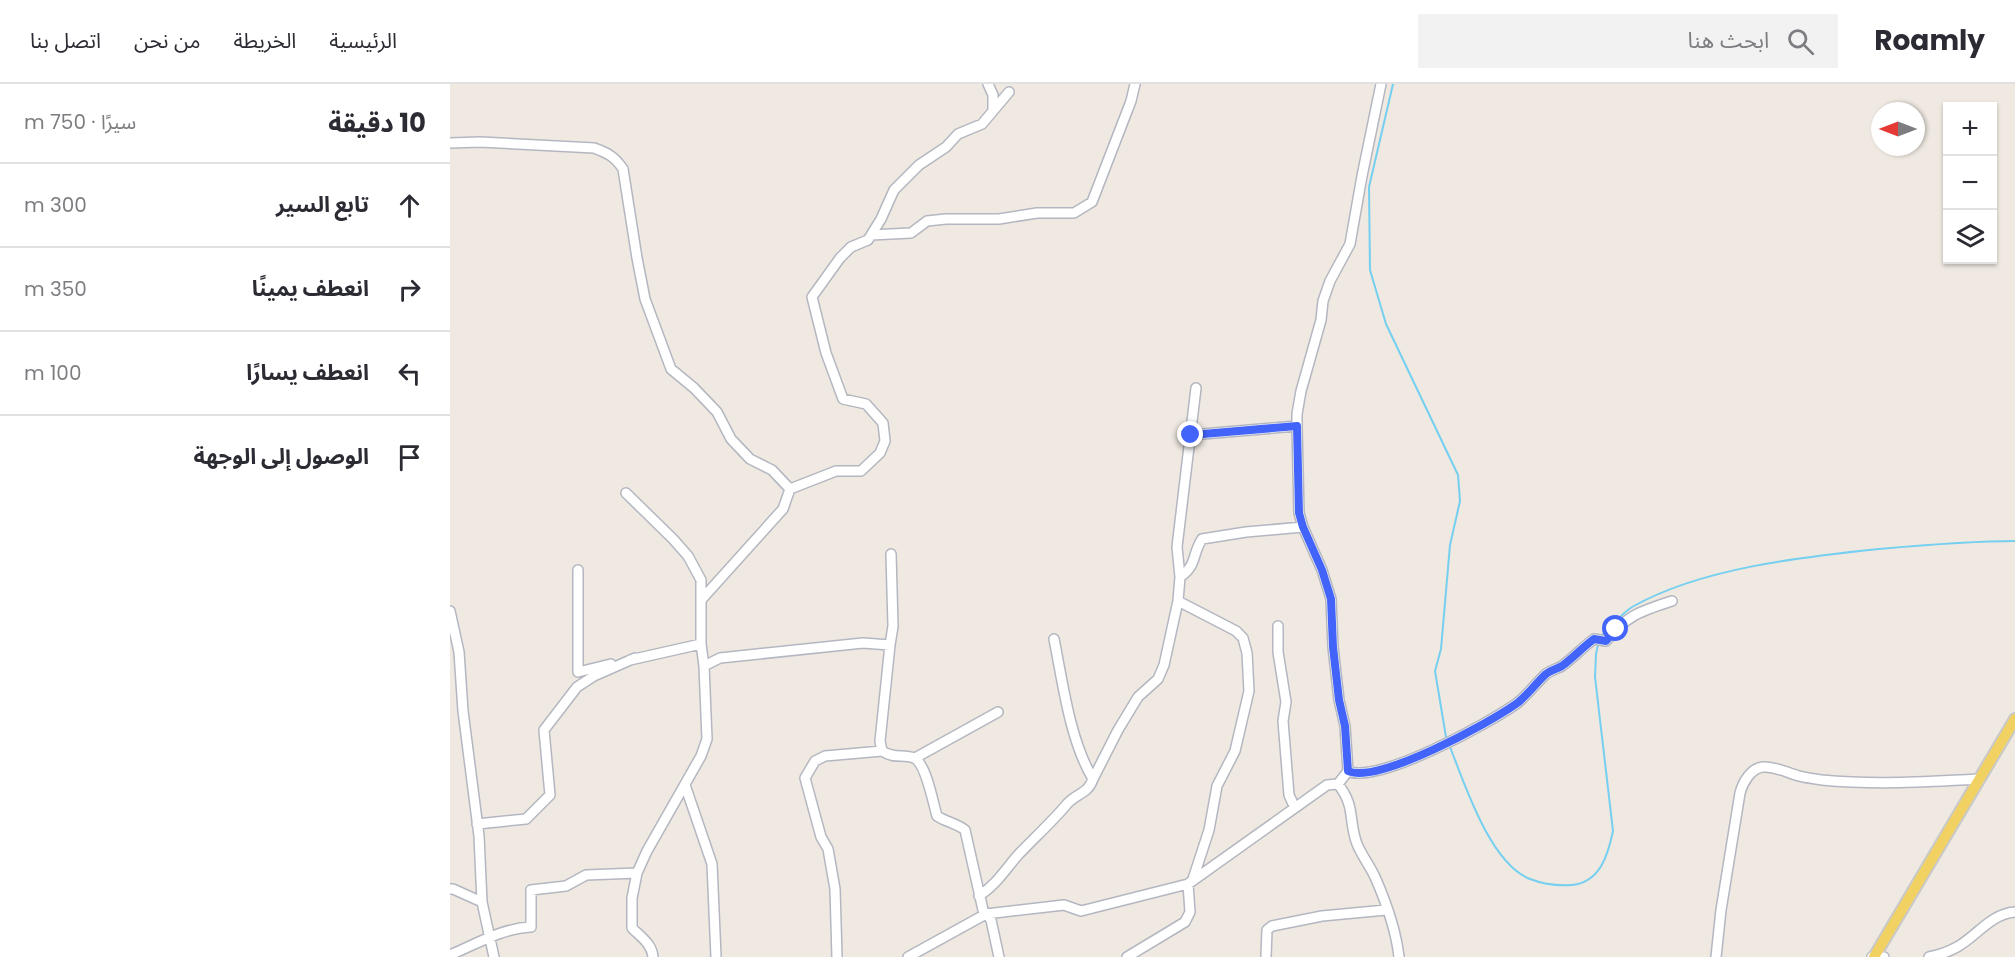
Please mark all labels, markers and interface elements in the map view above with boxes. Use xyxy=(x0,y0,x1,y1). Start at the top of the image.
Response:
search box xyxy=(1418,14,1838,68)
text: Roamly xyxy=(1874,21,1985,60)
text: ابحث هنا xyxy=(1688,25,1769,56)
icon: search xyxy=(1784,25,1817,58)
text: اتصل بنا xyxy=(30,26,101,55)
text: من نحن xyxy=(134,26,200,55)
text: الخريطة xyxy=(233,26,296,55)
text: الرئيسية xyxy=(329,26,397,55)
north arrow xyxy=(1871,102,1925,156)
map controls xyxy=(1943,102,1997,264)
button: + xyxy=(1943,102,1997,156)
text: 10 دقيقة xyxy=(328,105,426,141)
text: سيرًا · 750 m xyxy=(24,108,136,136)
button: − xyxy=(1943,156,1997,210)
text: تابع السير xyxy=(276,189,369,220)
icon: ahead xyxy=(393,189,426,222)
text: 300 m xyxy=(24,191,87,219)
button: layers xyxy=(1943,210,1997,264)
text: انعطف يمينًا xyxy=(252,273,369,304)
icon: right xyxy=(393,273,426,306)
text: 350 m xyxy=(24,275,87,303)
text: انعطف يسارًا xyxy=(246,357,369,388)
icon: left xyxy=(393,357,426,390)
text: 100 m xyxy=(24,359,81,387)
route end xyxy=(1177,421,1203,447)
text: الوصول إلى الوجهة xyxy=(194,441,369,472)
icon: arrive xyxy=(393,441,426,474)
route start xyxy=(1602,615,1628,641)

